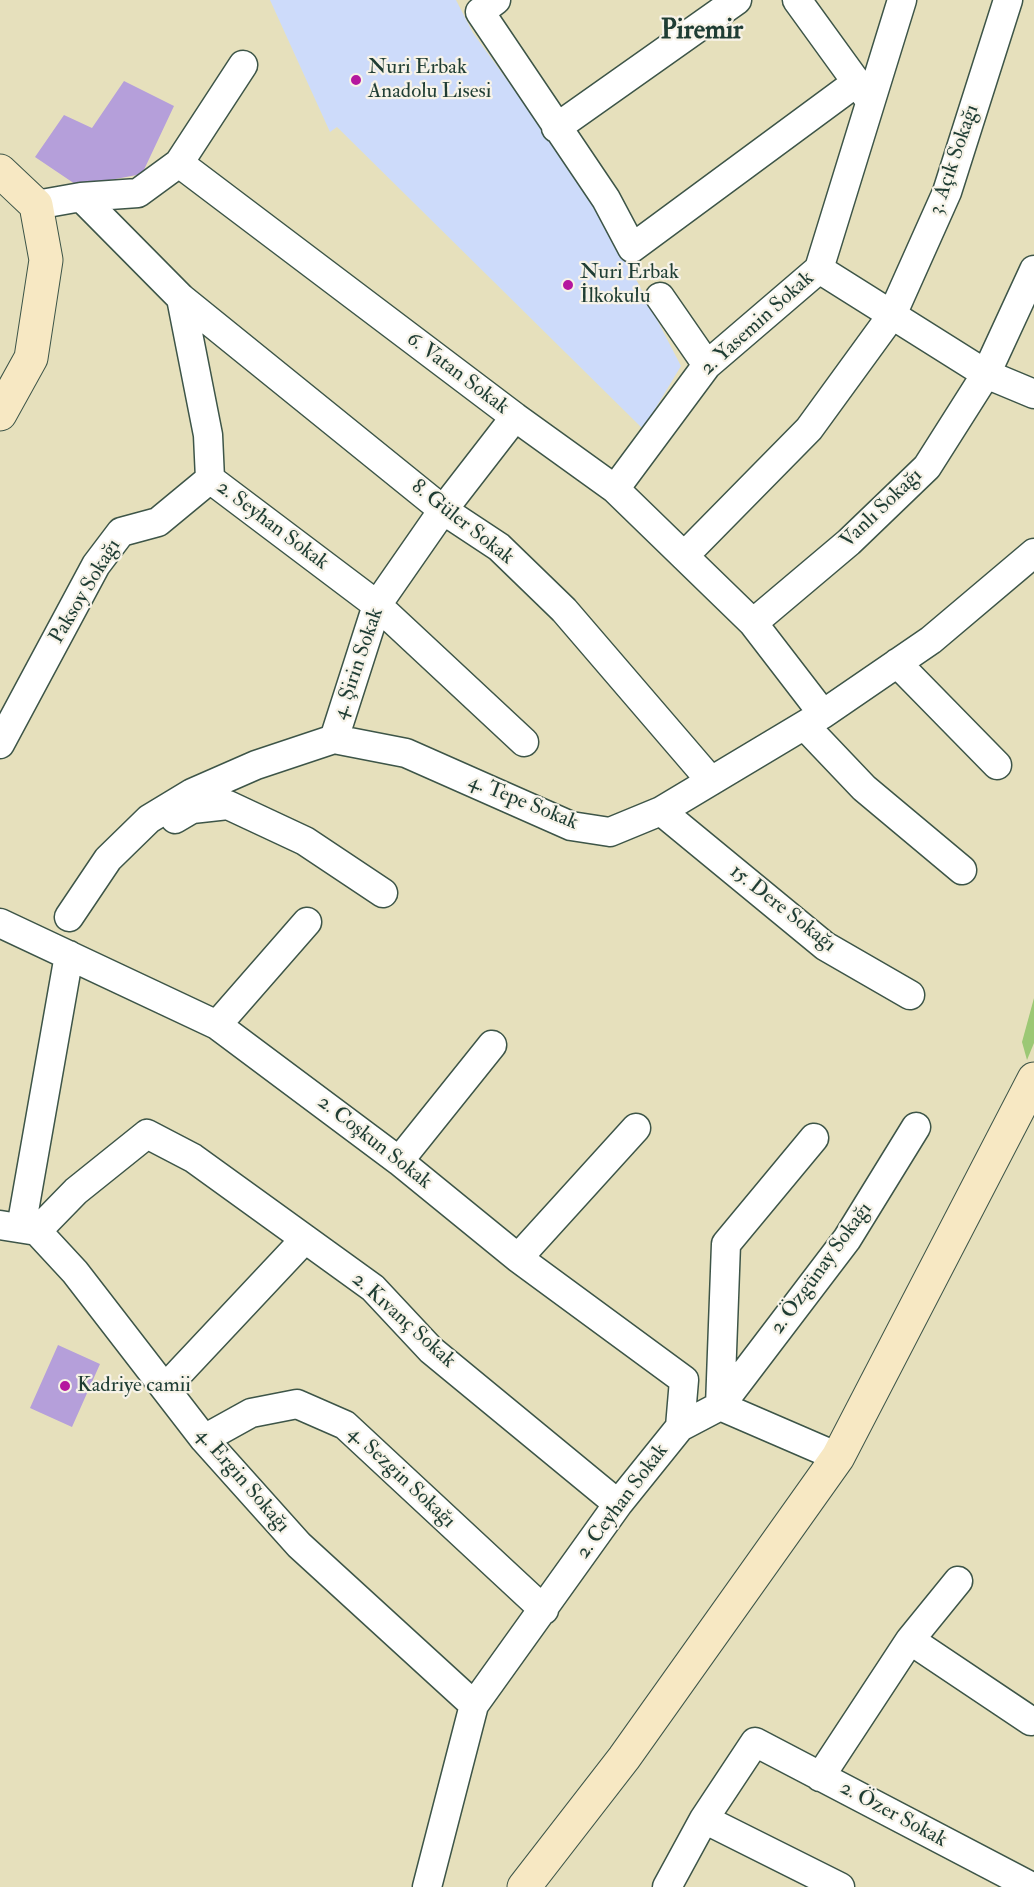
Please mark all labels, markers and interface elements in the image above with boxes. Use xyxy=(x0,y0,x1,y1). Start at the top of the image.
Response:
district label: Piremir xyxy=(661,16,743,48)
place label: Nuri Erbak Anadolu Lisesi xyxy=(368,55,491,105)
marker: Nuri Erbak Anadolu Lisesi xyxy=(349,73,363,87)
street label: 3. Açık Sokağı xyxy=(924,102,986,218)
place label: Nuri Erbak İlkokulu xyxy=(580,260,679,310)
street label: 2. Yasemin Sokak xyxy=(696,267,820,381)
marker: Nuri Erbak İlkokulu xyxy=(561,278,575,292)
street label: 6. Vatan Sokak xyxy=(401,327,513,421)
street label: Vanlı Sokağı xyxy=(836,464,928,554)
street label: 8. Güler Sokak xyxy=(406,475,518,571)
street label: 2. Seyhan Sokak xyxy=(211,476,333,576)
street label: Paksoy Sokağı xyxy=(45,535,127,649)
street label: 4. Şirin Sokak xyxy=(328,605,390,723)
street label: 4. Tepe Sokak xyxy=(464,770,582,836)
street label: 15. Dere Sokağı xyxy=(724,860,840,958)
street label: 2. Coşkun Sokak xyxy=(312,1091,436,1195)
street label: 2. Özgünay Sokağı xyxy=(766,1198,878,1340)
street label: 2. Kıvanç Sokak xyxy=(346,1268,460,1374)
place label: Kadriye camii xyxy=(77,1373,191,1399)
marker: Kadriye camii xyxy=(58,1379,72,1393)
street label: 4. Sezgin Sokağı xyxy=(342,1422,460,1534)
street label: 4. Ergin Sokağı xyxy=(190,1424,294,1538)
street label: 2. Ceyhan Sokak xyxy=(572,1439,674,1565)
street label: 2. Özer Sokak xyxy=(835,1776,951,1854)

